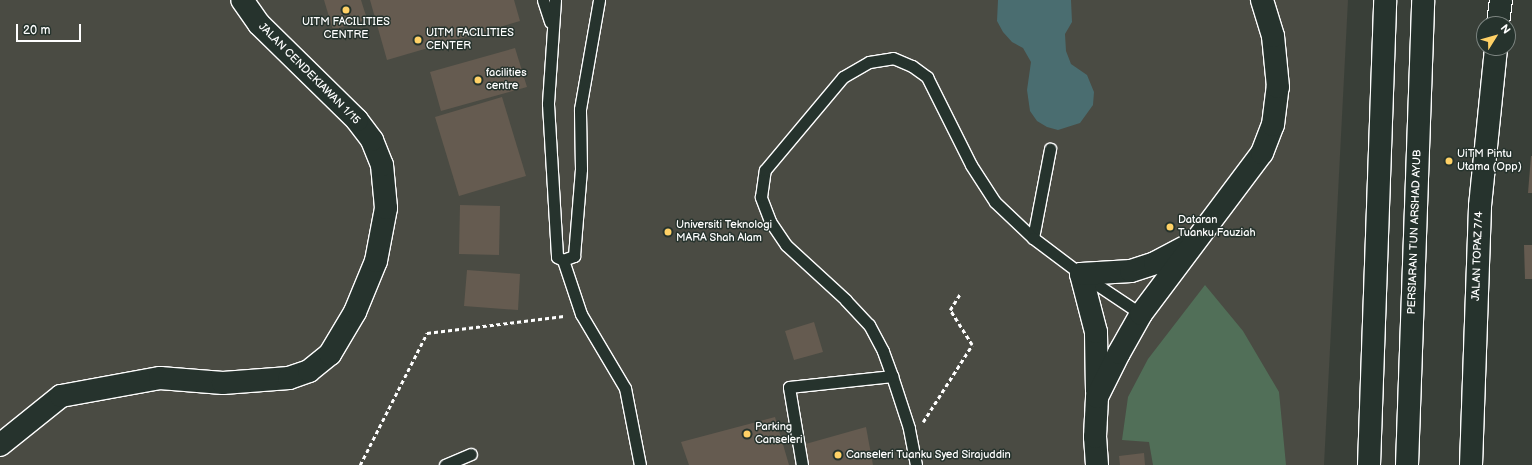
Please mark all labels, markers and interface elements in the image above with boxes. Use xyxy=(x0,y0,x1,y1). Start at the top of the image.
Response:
marker: UITM FACILITIES CENTRE xyxy=(341,5,351,15)
scale bar xyxy=(18,16,83,42)
place label: UITM FACILITIES CENTRE xyxy=(302,16,390,42)
north arrow xyxy=(1476,16,1516,56)
street label: JALAN CENDEKIAWAN 1/15 xyxy=(255,20,363,128)
text: N xyxy=(1498,22,1513,36)
text: 20 m xyxy=(23,23,50,38)
place label: UITM FACILITIES CENTER xyxy=(426,27,514,53)
marker: UITM FACILITIES CENTER xyxy=(413,35,423,45)
place label: facilities centre xyxy=(486,67,527,93)
marker: facilities centre xyxy=(473,75,483,85)
place label: UiTM Pintu Utama (Opp) xyxy=(1457,148,1522,174)
street label: PERSIARAN TUN ARSHAD AYUB xyxy=(1406,149,1424,315)
marker: UiTM Pintu Utama (Opp) xyxy=(1444,156,1454,166)
street label: JALAN TOPAZ 7/4 xyxy=(1470,211,1486,301)
place label: Dataran Tuanku Fauziah xyxy=(1178,214,1255,240)
place label: Universiti Teknologi MARA Shah Alam xyxy=(676,219,772,245)
marker: Dataran Tuanku Fauziah xyxy=(1165,222,1175,232)
marker: Universiti Teknologi MARA Shah Alam xyxy=(663,227,673,237)
place label: Parking Canseleri xyxy=(755,421,803,447)
marker: Parking Canseleri xyxy=(742,429,752,439)
place label: Canseleri Tuanku Syed Sirajuddin xyxy=(846,448,1011,462)
marker: Canseleri Tuanku Syed Sirajuddin xyxy=(833,450,843,460)

